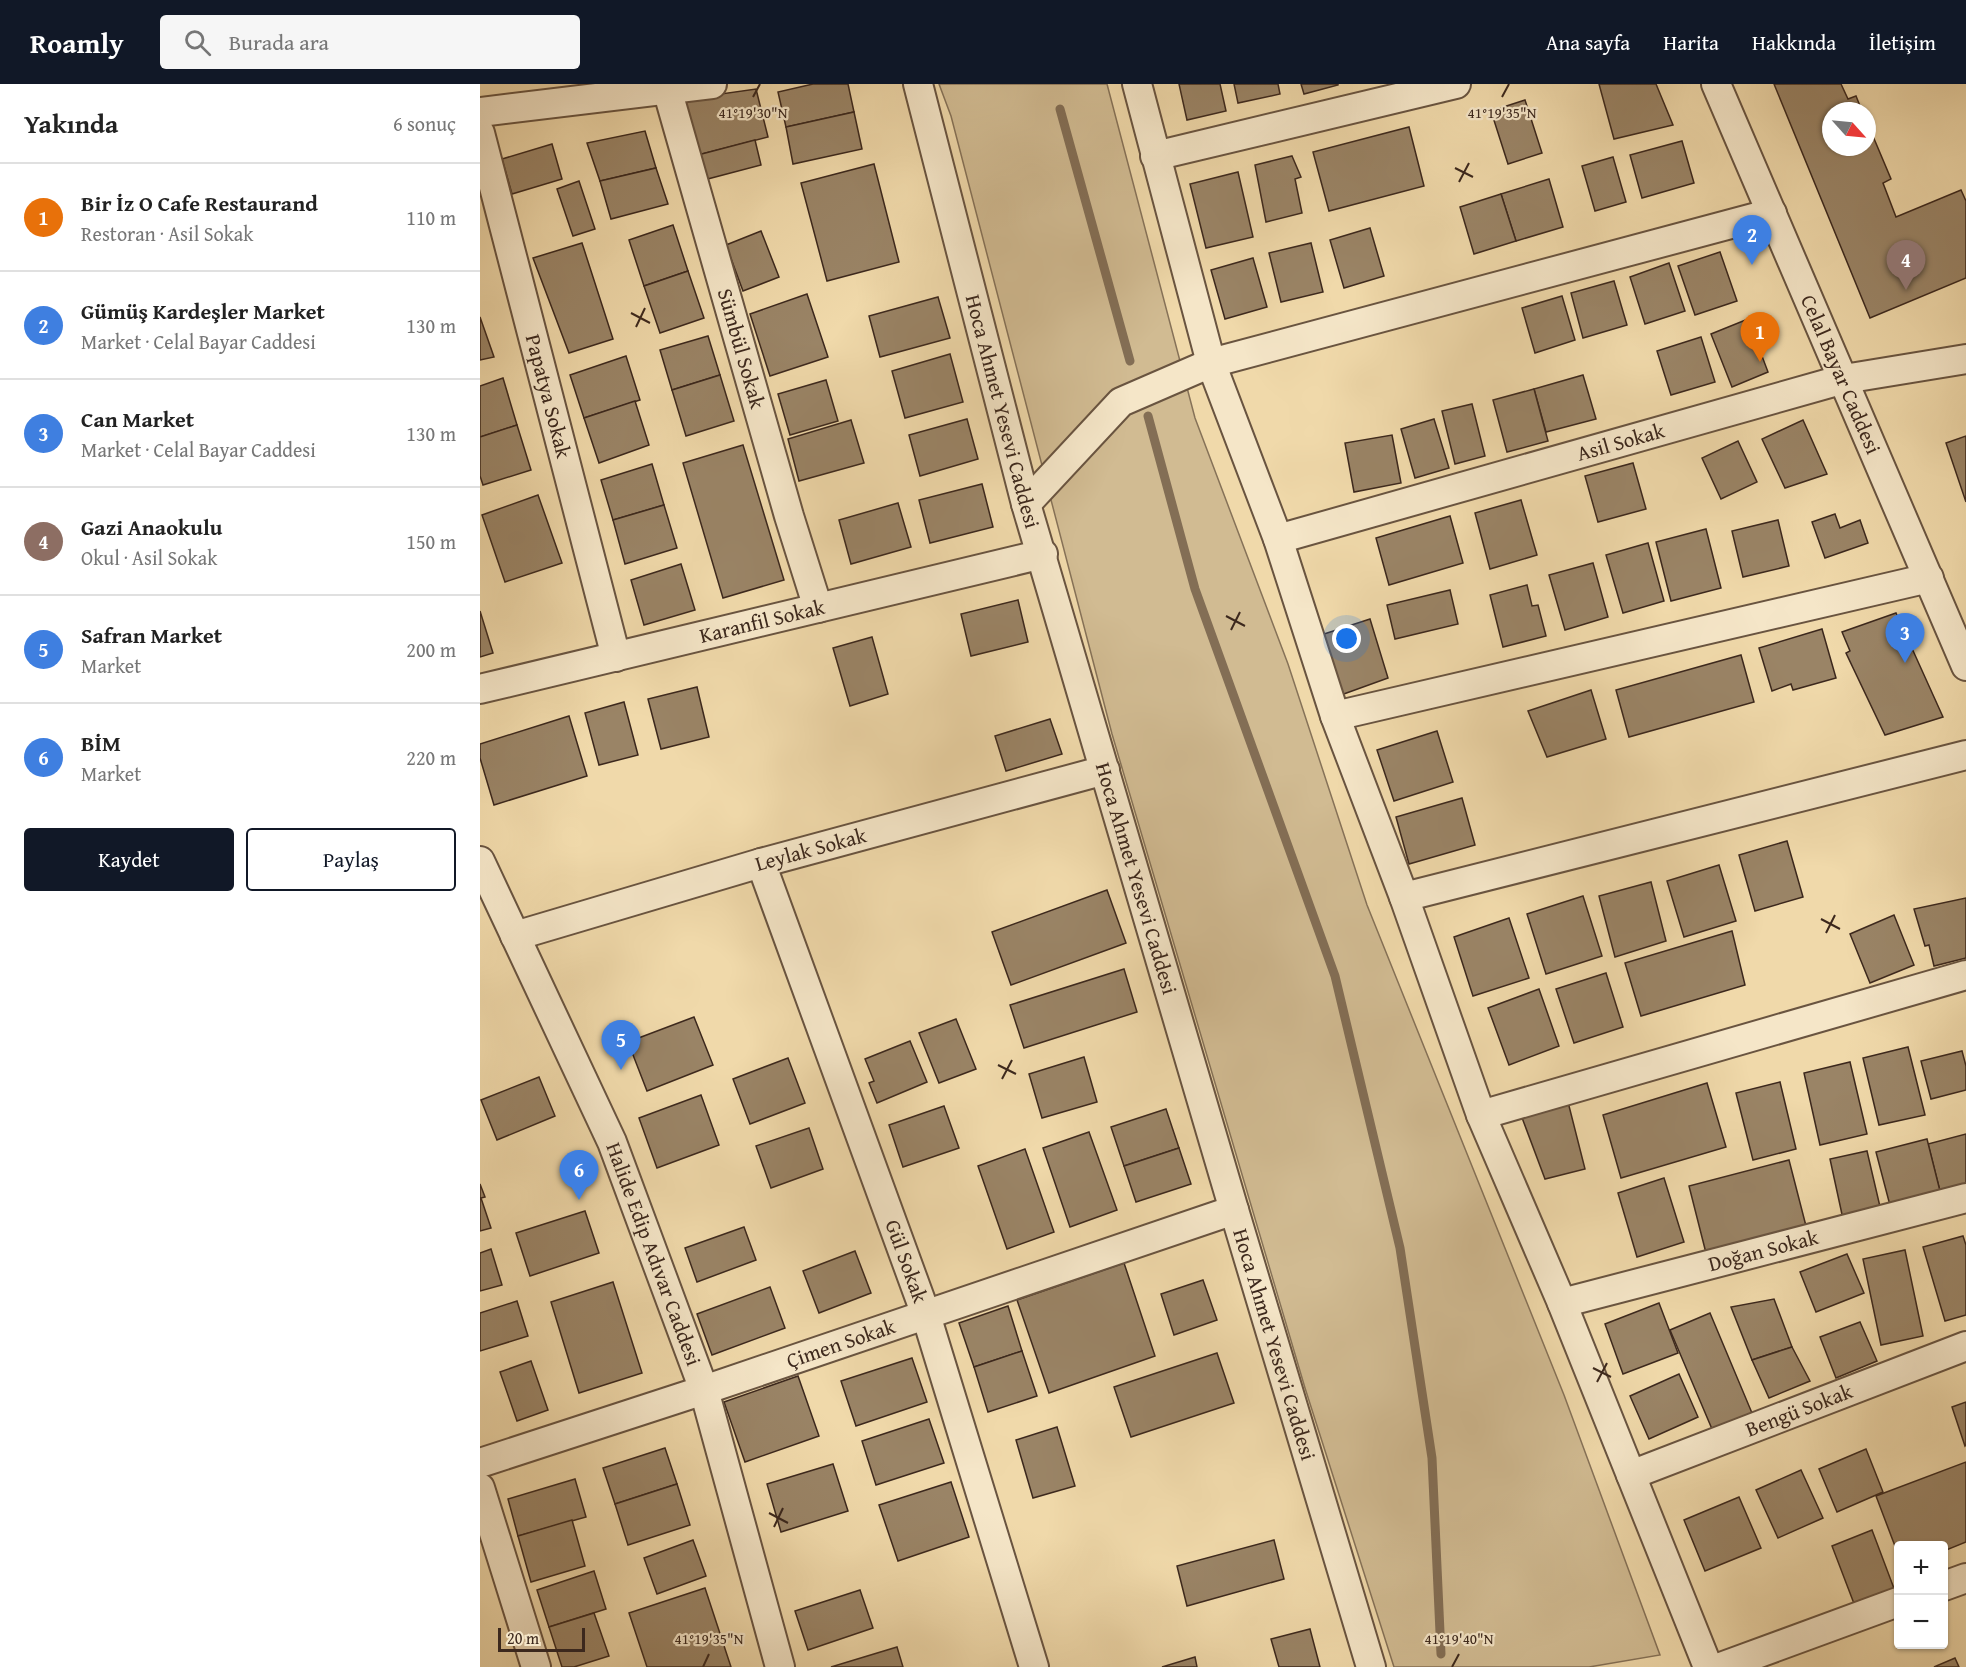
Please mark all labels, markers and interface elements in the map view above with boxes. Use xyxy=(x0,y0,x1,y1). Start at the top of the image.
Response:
search box xyxy=(160,15,580,69)
text: Roamly xyxy=(30,22,124,63)
icon: search xyxy=(181,26,214,59)
text: Burada ara xyxy=(229,26,329,58)
text: Ana sayfa xyxy=(1546,27,1630,58)
text: Harita xyxy=(1663,27,1719,58)
text: Hakkında xyxy=(1752,27,1836,58)
text: İletişim xyxy=(1869,27,1936,58)
text: 41°19'30"N xyxy=(719,102,788,123)
text: 41°19'35"N xyxy=(1468,102,1537,123)
north arrow xyxy=(1822,102,1876,156)
text: Yakında xyxy=(24,104,118,143)
text: 6 sonuç xyxy=(393,109,456,138)
text: Bir İz O Cafe Restaurand xyxy=(81,187,318,219)
text: 1 xyxy=(38,203,49,232)
text: 110 m xyxy=(406,203,456,232)
pin: 2 xyxy=(1732,216,1772,265)
text: Restoran · Asil Sokak xyxy=(81,219,253,248)
pin: 4 xyxy=(1886,240,1926,290)
street label: Sümbül Sokak xyxy=(710,285,774,413)
street label: Celal Bayar Caddesi xyxy=(1793,290,1889,459)
street label: Hoca Ahmet Yesevi Caddesi xyxy=(958,291,1048,532)
text: Gümüş Kardeşler Market xyxy=(81,295,325,327)
text: 2 xyxy=(38,311,49,340)
text: 130 m xyxy=(406,311,456,340)
pin: 1 xyxy=(1740,312,1780,362)
text: Market · Celal Bayar Caddesi xyxy=(81,327,316,356)
street label: Papatya Sokak xyxy=(518,331,580,462)
text: Can Market xyxy=(81,403,194,435)
street label: Asil Sokak xyxy=(1573,414,1668,469)
text: 3 xyxy=(38,419,49,448)
text: 130 m xyxy=(406,419,456,448)
text: Market · Celal Bayar Caddesi xyxy=(81,435,316,464)
text: Gazi Anaokulu xyxy=(81,511,222,543)
text: 4 xyxy=(38,527,49,556)
text: 150 m xyxy=(406,527,456,556)
text: Okul · Asil Sokak xyxy=(81,543,217,572)
street label: Karanfil Sokak xyxy=(696,591,828,651)
pin: 3 xyxy=(1886,614,1924,663)
text: Safran Market xyxy=(81,619,222,651)
your location xyxy=(1332,624,1361,653)
text: 5 xyxy=(38,635,49,664)
text: 200 m xyxy=(406,635,456,664)
text: Market xyxy=(81,651,141,680)
text: BİM xyxy=(81,727,121,759)
text: 6 xyxy=(38,743,49,772)
text: 220 m xyxy=(406,743,456,772)
text: Market xyxy=(81,759,141,788)
street label: Hoca Ahmet Yesevi Caddesi xyxy=(1088,759,1186,998)
street label: Leylak Sokak xyxy=(751,819,870,879)
button: Kaydet xyxy=(24,828,234,891)
button: Paylaş xyxy=(246,828,456,891)
pin: 5 xyxy=(602,1020,640,1070)
street label: Halide Edip Adıvar Caddesi xyxy=(598,1138,710,1370)
pin: 6 xyxy=(560,1150,598,1200)
street label: Gül Sokak xyxy=(877,1215,936,1307)
street label: Doğan Sokak xyxy=(1705,1221,1822,1279)
street label: Hoca Ahmet Yesevi Caddesi xyxy=(1225,1225,1324,1464)
street label: Çimen Sokak xyxy=(782,1310,899,1376)
street label: Bengü Sokak xyxy=(1741,1375,1857,1444)
map controls xyxy=(1894,1541,1948,1649)
button: + xyxy=(1894,1541,1948,1595)
button: − xyxy=(1894,1595,1948,1649)
scale bar xyxy=(498,1625,585,1652)
text: 20 m xyxy=(507,1626,539,1650)
text: 41°19'35"N xyxy=(675,1628,744,1649)
text: 41°19'40"N xyxy=(1425,1628,1494,1649)

